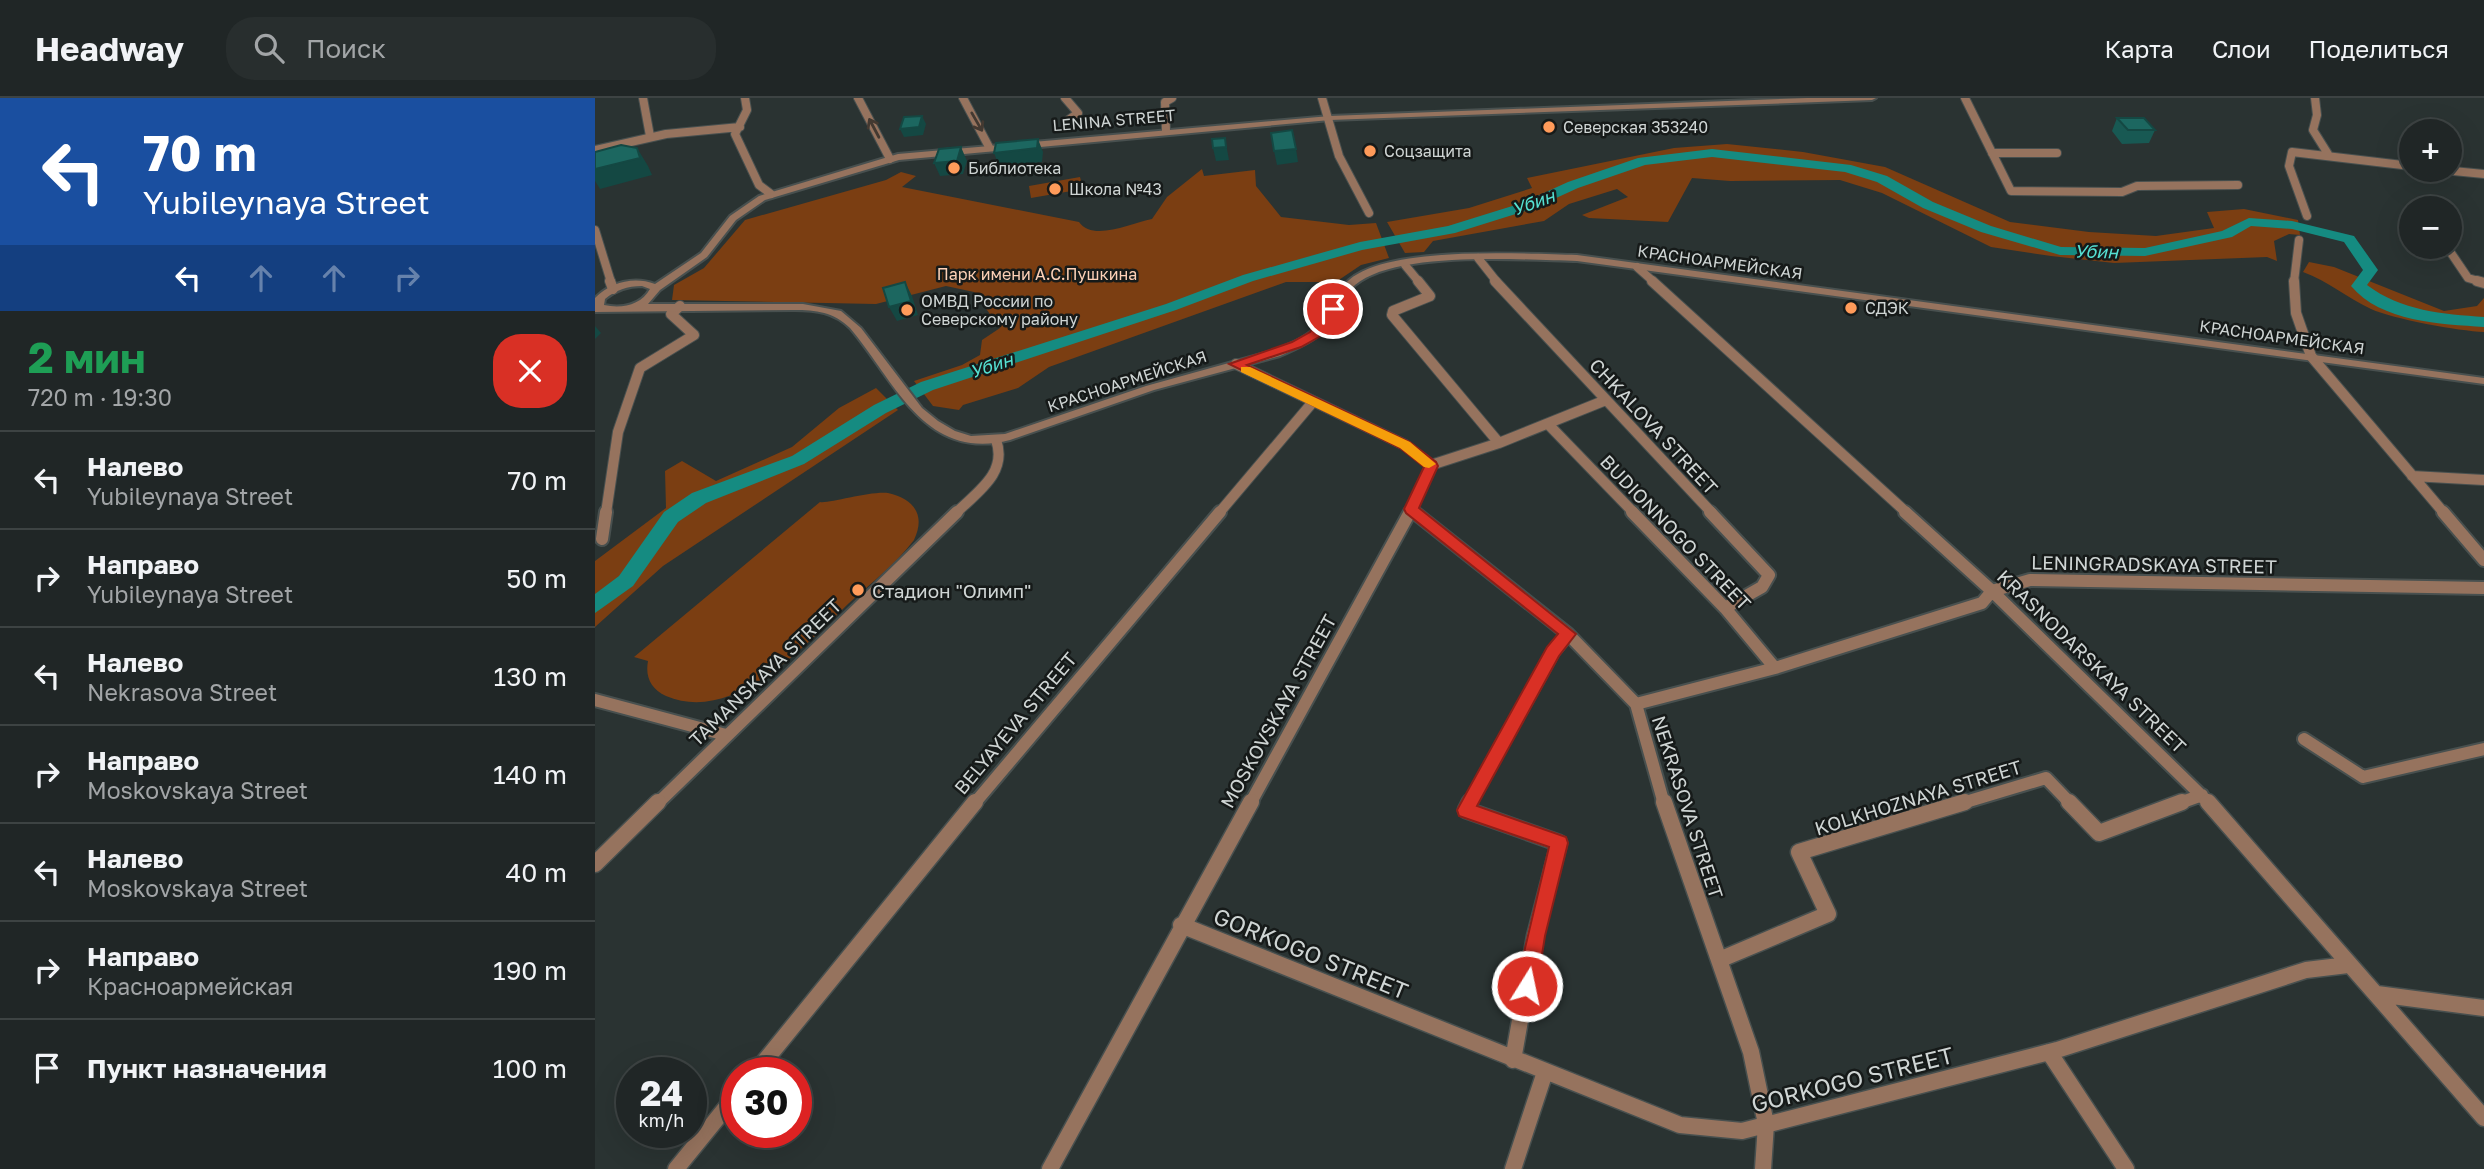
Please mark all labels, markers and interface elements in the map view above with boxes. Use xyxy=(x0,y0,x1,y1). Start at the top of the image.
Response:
search box xyxy=(226,17,716,80)
text: Headway xyxy=(35,29,184,68)
icon: search xyxy=(250,29,288,67)
text: Поиск xyxy=(306,33,386,64)
text: Карта xyxy=(2104,34,2174,63)
text: Слои xyxy=(2212,34,2271,63)
text: Поделиться xyxy=(2309,34,2449,63)
street label: LENINA STREET xyxy=(1052,105,1176,135)
one-way arrow xyxy=(970,112,984,132)
place label: Северская 353240 xyxy=(1563,117,1708,137)
one-way arrow xyxy=(867,119,881,139)
marker: Северская 353240 xyxy=(1541,119,1557,135)
map controls xyxy=(2399,119,2462,259)
button: + xyxy=(2399,119,2462,182)
text: 70 m xyxy=(143,123,257,182)
icon: left xyxy=(28,126,119,217)
place label: Соцзащита xyxy=(1384,141,1472,161)
marker: Соцзащита xyxy=(1362,143,1378,159)
place label: Библиотека xyxy=(968,158,1061,178)
marker: Библиотека xyxy=(946,160,962,176)
place label: Школа №43 xyxy=(1069,179,1162,199)
marker: Школа №43 xyxy=(1047,181,1063,197)
text: Yubileynaya Street xyxy=(143,183,430,221)
water label: Убин xyxy=(1509,184,1558,220)
button: − xyxy=(2399,196,2462,259)
water label: Убин xyxy=(2074,240,2119,262)
street label: КРАСНОАРМЕЙСКАЯ xyxy=(1636,241,1804,283)
icon: left xyxy=(169,259,207,297)
icon: ahead xyxy=(242,259,280,297)
icon: ahead xyxy=(315,259,353,297)
icon: right xyxy=(388,259,426,297)
park label: Парк имени А.С.Пушкина xyxy=(937,264,1137,284)
pin xyxy=(1303,279,1363,339)
icon: arrive xyxy=(1314,290,1352,328)
place label: ОМВД России по Северскому району xyxy=(921,291,1078,329)
place label: СДЭК xyxy=(1865,298,1909,318)
marker: СДЭК xyxy=(1843,300,1859,316)
marker: ОМВД России по Северскому району xyxy=(899,302,915,318)
street label: КРАСНОАРМЕЙСКАЯ xyxy=(2198,316,2366,358)
text: 2 мин xyxy=(28,332,146,382)
button: close xyxy=(493,334,567,408)
street label: КРАСНОАРМЕЙСКАЯ xyxy=(1045,346,1209,416)
water label: Убин xyxy=(967,347,1016,382)
street label: CHKALOVA STREET xyxy=(1585,353,1723,499)
text: 720 m · 19:30 xyxy=(28,383,172,411)
street label: BUDIONNOGO STREET xyxy=(1596,450,1756,615)
text: Налево xyxy=(87,451,183,482)
icon: left xyxy=(28,461,66,499)
text: 70 m xyxy=(508,465,567,496)
text: Yubileynaya Street xyxy=(87,482,293,510)
text: Направо xyxy=(87,549,199,580)
street label: LENINGRADSKAYA STREET xyxy=(2031,550,2277,578)
icon: right xyxy=(28,559,66,597)
text: 50 m xyxy=(506,563,567,594)
street label: KRASNODARSKAYA STREET xyxy=(1993,565,2191,758)
place label: Стадион "Олимп" xyxy=(872,579,1032,602)
text: Yubileynaya Street xyxy=(87,580,293,608)
marker: Стадион "Олимп" xyxy=(850,582,866,598)
street label: TAMANSKAYA STREET xyxy=(684,593,846,751)
street label: MOSKOVSKAYA STREET xyxy=(1215,610,1341,812)
text: Налево xyxy=(87,647,183,678)
street label: BELYAYEVA STREET xyxy=(949,647,1081,799)
icon: left xyxy=(28,657,66,695)
text: 130 m xyxy=(494,661,567,692)
text: Nekrasova Street xyxy=(87,678,277,706)
street label: NEKRASOVA STREET xyxy=(1648,713,1728,901)
text: Направо xyxy=(87,745,199,776)
street label: KOLKHOZNAYA STREET xyxy=(1812,754,2024,839)
icon: right xyxy=(28,755,66,793)
text: 140 m xyxy=(493,759,567,790)
text: Moskovskaya Street xyxy=(87,776,308,804)
text: Налево xyxy=(87,843,183,874)
icon: left xyxy=(28,853,66,891)
text: 40 m xyxy=(506,857,567,888)
text: Moskovskaya Street xyxy=(87,874,308,902)
street label: GORKOGO STREET xyxy=(1210,901,1412,1005)
text: Направо xyxy=(87,941,199,972)
position arrow xyxy=(1490,949,1564,1023)
icon: right xyxy=(28,951,66,989)
text: 190 m xyxy=(493,955,567,986)
text: Красноармейская xyxy=(87,972,293,1000)
street label: GORKOGO STREET xyxy=(1748,1040,1956,1118)
icon: arrive xyxy=(28,1049,66,1087)
text: Пункт назначения xyxy=(87,1053,327,1084)
text: 100 m xyxy=(493,1053,567,1084)
speed limit sign: 30 xyxy=(721,1057,812,1148)
text: 24 xyxy=(640,1072,683,1114)
text: km/h xyxy=(639,1109,684,1131)

